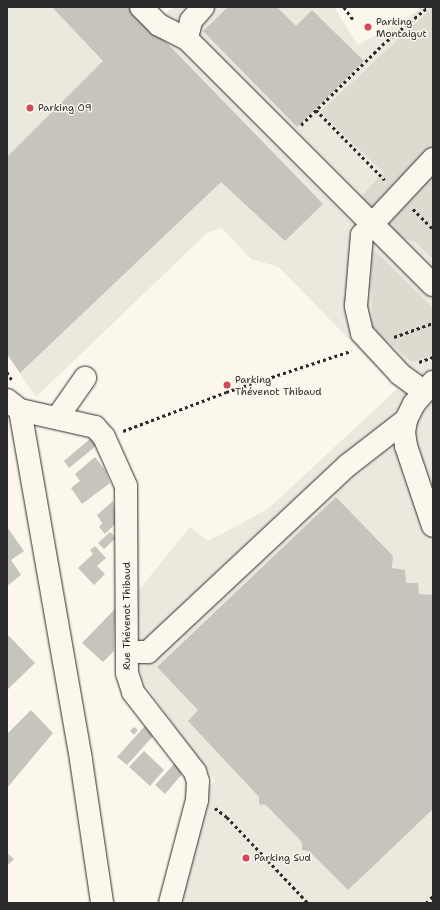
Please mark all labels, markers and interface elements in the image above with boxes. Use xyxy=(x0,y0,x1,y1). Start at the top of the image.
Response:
place label: Parking Montaigut xyxy=(376,15,427,38)
marker: Parking Montaigut xyxy=(363,22,373,32)
place label: Parking O9 xyxy=(38,102,92,114)
marker: Parking O9 xyxy=(25,103,35,113)
place label: Parking Thévenot Thibaud xyxy=(235,373,322,396)
marker: Parking Thévenot Thibaud xyxy=(222,380,232,390)
street label: Rue Thévenot Thibaud xyxy=(121,562,133,670)
place label: Parking Sud xyxy=(254,852,311,864)
marker: Parking Sud xyxy=(241,853,251,863)

